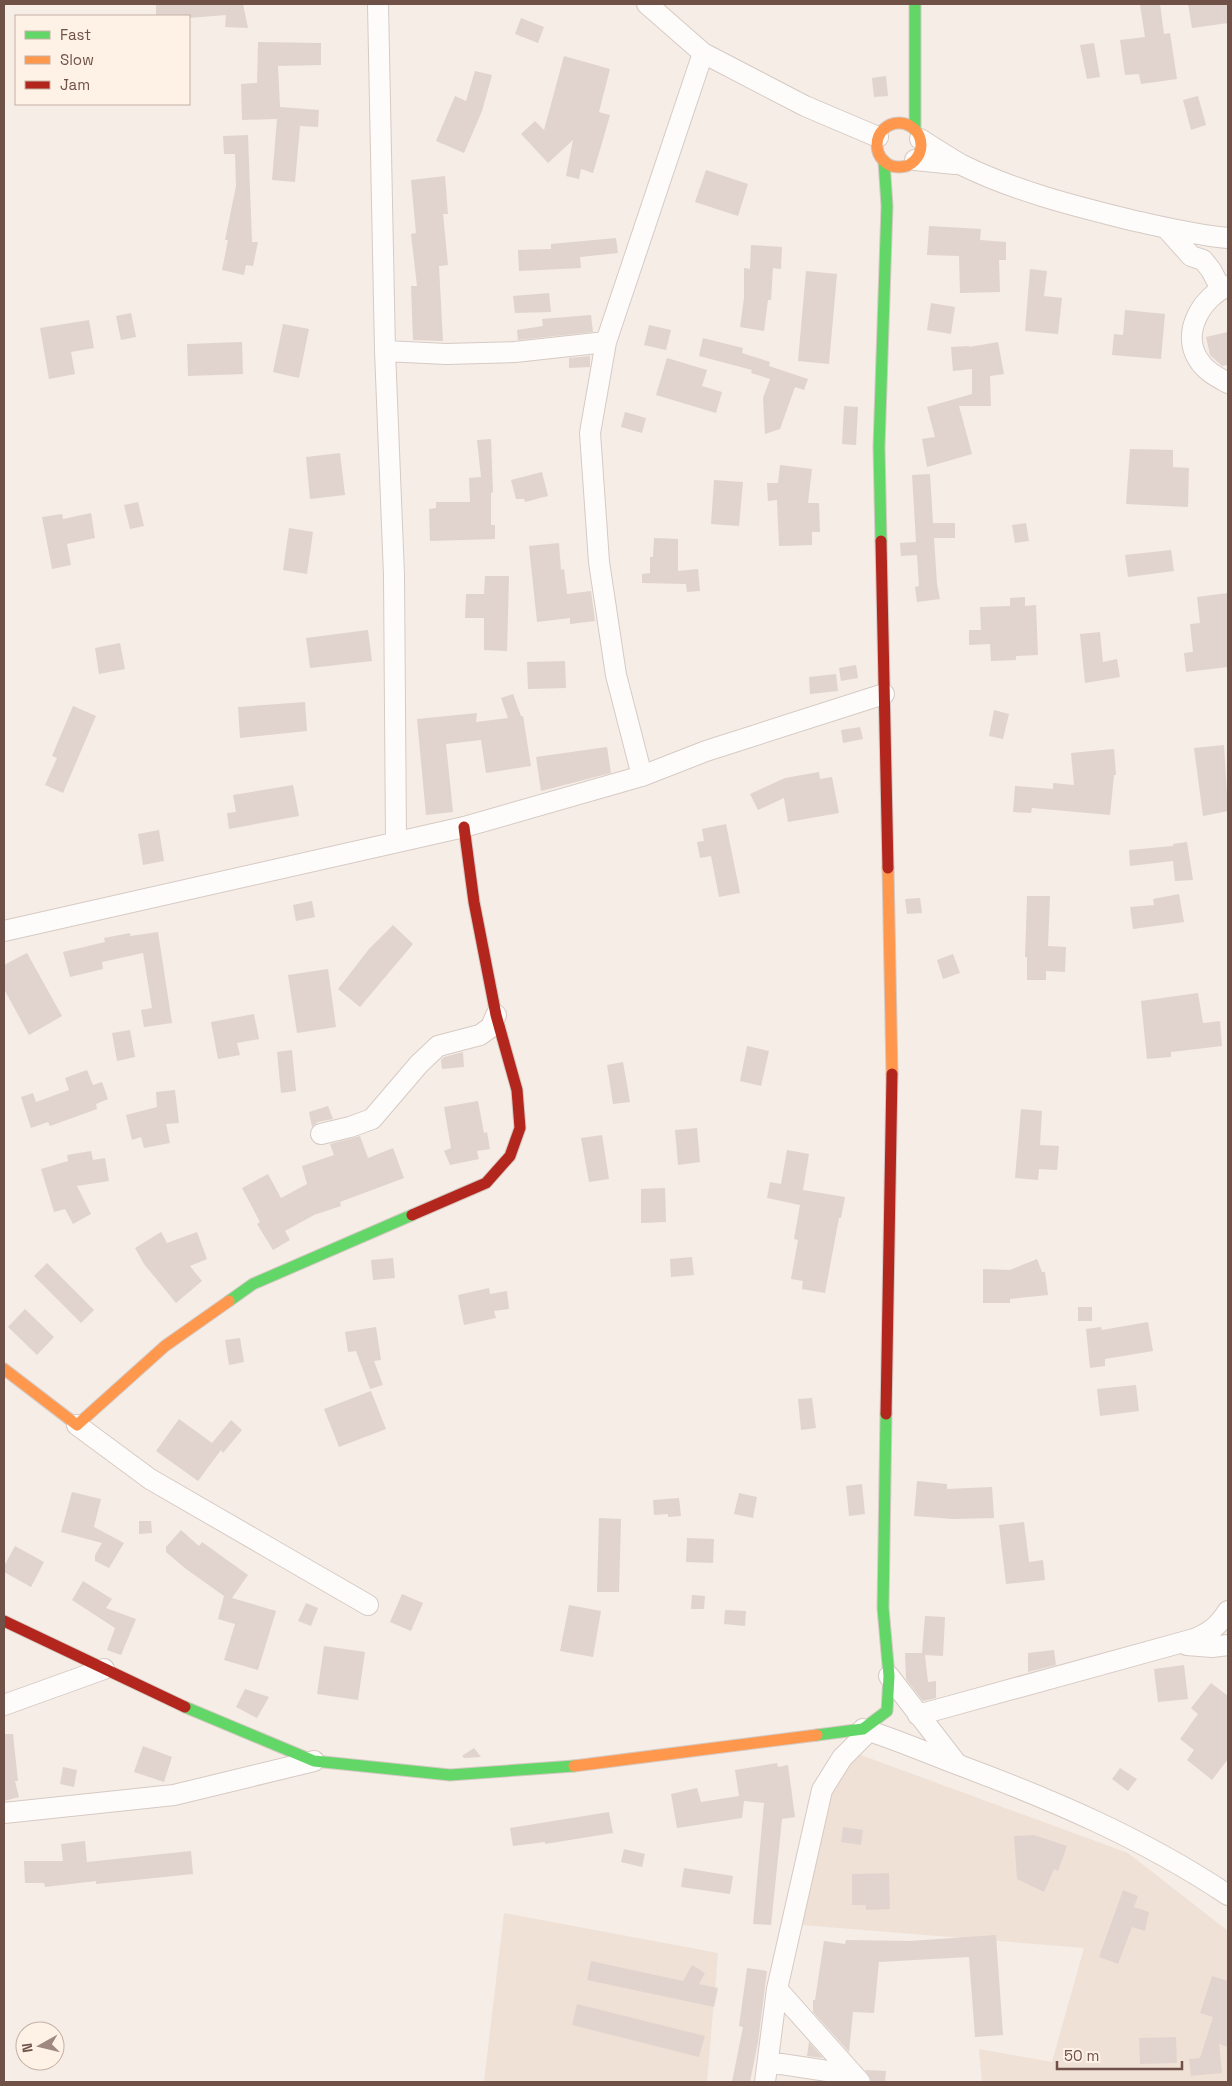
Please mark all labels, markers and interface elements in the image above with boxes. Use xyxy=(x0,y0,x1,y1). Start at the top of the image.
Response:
legend xyxy=(15,15,190,105)
text: Fast xyxy=(60,25,91,44)
text: Slow xyxy=(60,50,94,69)
text: Jam xyxy=(60,75,90,94)
north arrow xyxy=(15,2021,65,2071)
scale bar xyxy=(1057,2038,1182,2070)
text: N xyxy=(18,2042,37,2054)
text: 50 m xyxy=(1064,2046,1099,2065)

